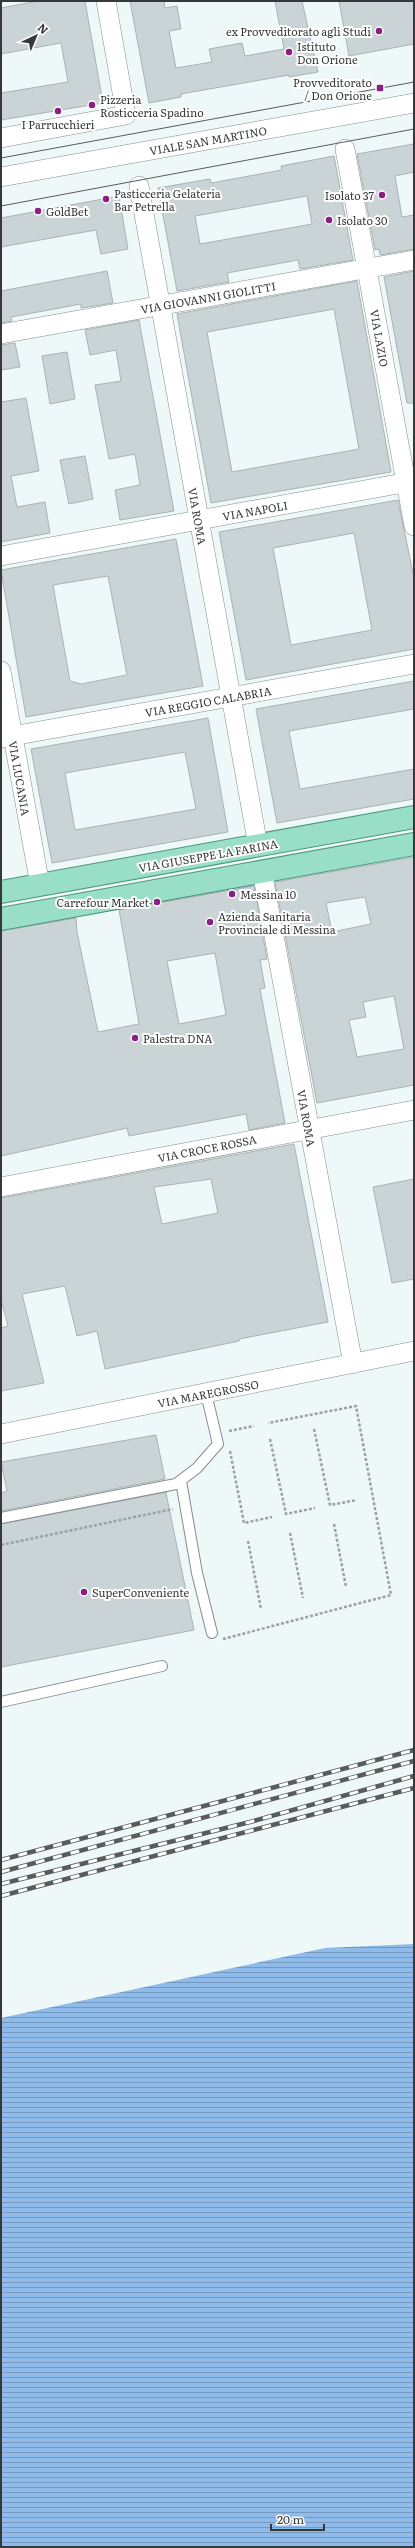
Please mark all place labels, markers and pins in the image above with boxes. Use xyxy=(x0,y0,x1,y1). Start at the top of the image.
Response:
place label: ex Provveditorato agli Studi xyxy=(226,23,371,39)
marker: ex Provveditorato agli Studi xyxy=(374,26,384,36)
place label: Istituto Don Orione xyxy=(297,38,358,67)
marker: Istituto Don Orione xyxy=(284,47,294,57)
place label: Provveditorato / Don Orione xyxy=(293,74,372,103)
marker: Provveditorato / Don Orione xyxy=(375,83,385,93)
place label: Pizzeria Rosticceria Spadino xyxy=(100,91,204,120)
marker: Pizzeria Rosticceria Spadino xyxy=(87,100,97,110)
marker: I Parrucchieri xyxy=(53,106,63,116)
place label: I Parrucchieri xyxy=(22,116,95,132)
place label: Pasticceria Gelateria Bar Petrella xyxy=(114,185,221,214)
place label: Isolato 37 xyxy=(325,187,374,203)
marker: Isolato 37 xyxy=(377,190,387,200)
marker: Pasticceria Gelateria Bar Petrella xyxy=(101,194,111,204)
place label: GoldBet xyxy=(46,203,89,219)
marker: GoldBet xyxy=(33,206,43,216)
place label: Isolato 30 xyxy=(337,212,387,228)
marker: Isolato 30 xyxy=(324,215,334,225)
place label: Messina 10 xyxy=(240,886,296,902)
marker: Messina 10 xyxy=(227,889,237,899)
place label: Carrefour Market xyxy=(56,894,150,910)
marker: Carrefour Market xyxy=(152,897,162,907)
place label: Azienda Sanitaria Provinciale di Messina xyxy=(218,908,336,937)
marker: Azienda Sanitaria Provinciale di Messina xyxy=(205,917,215,927)
place label: Palestra DNA xyxy=(143,1030,212,1046)
marker: Palestra DNA xyxy=(130,1033,140,1043)
place label: SuperConveniente xyxy=(92,1584,190,1600)
marker: SuperConveniente xyxy=(79,1587,89,1597)

